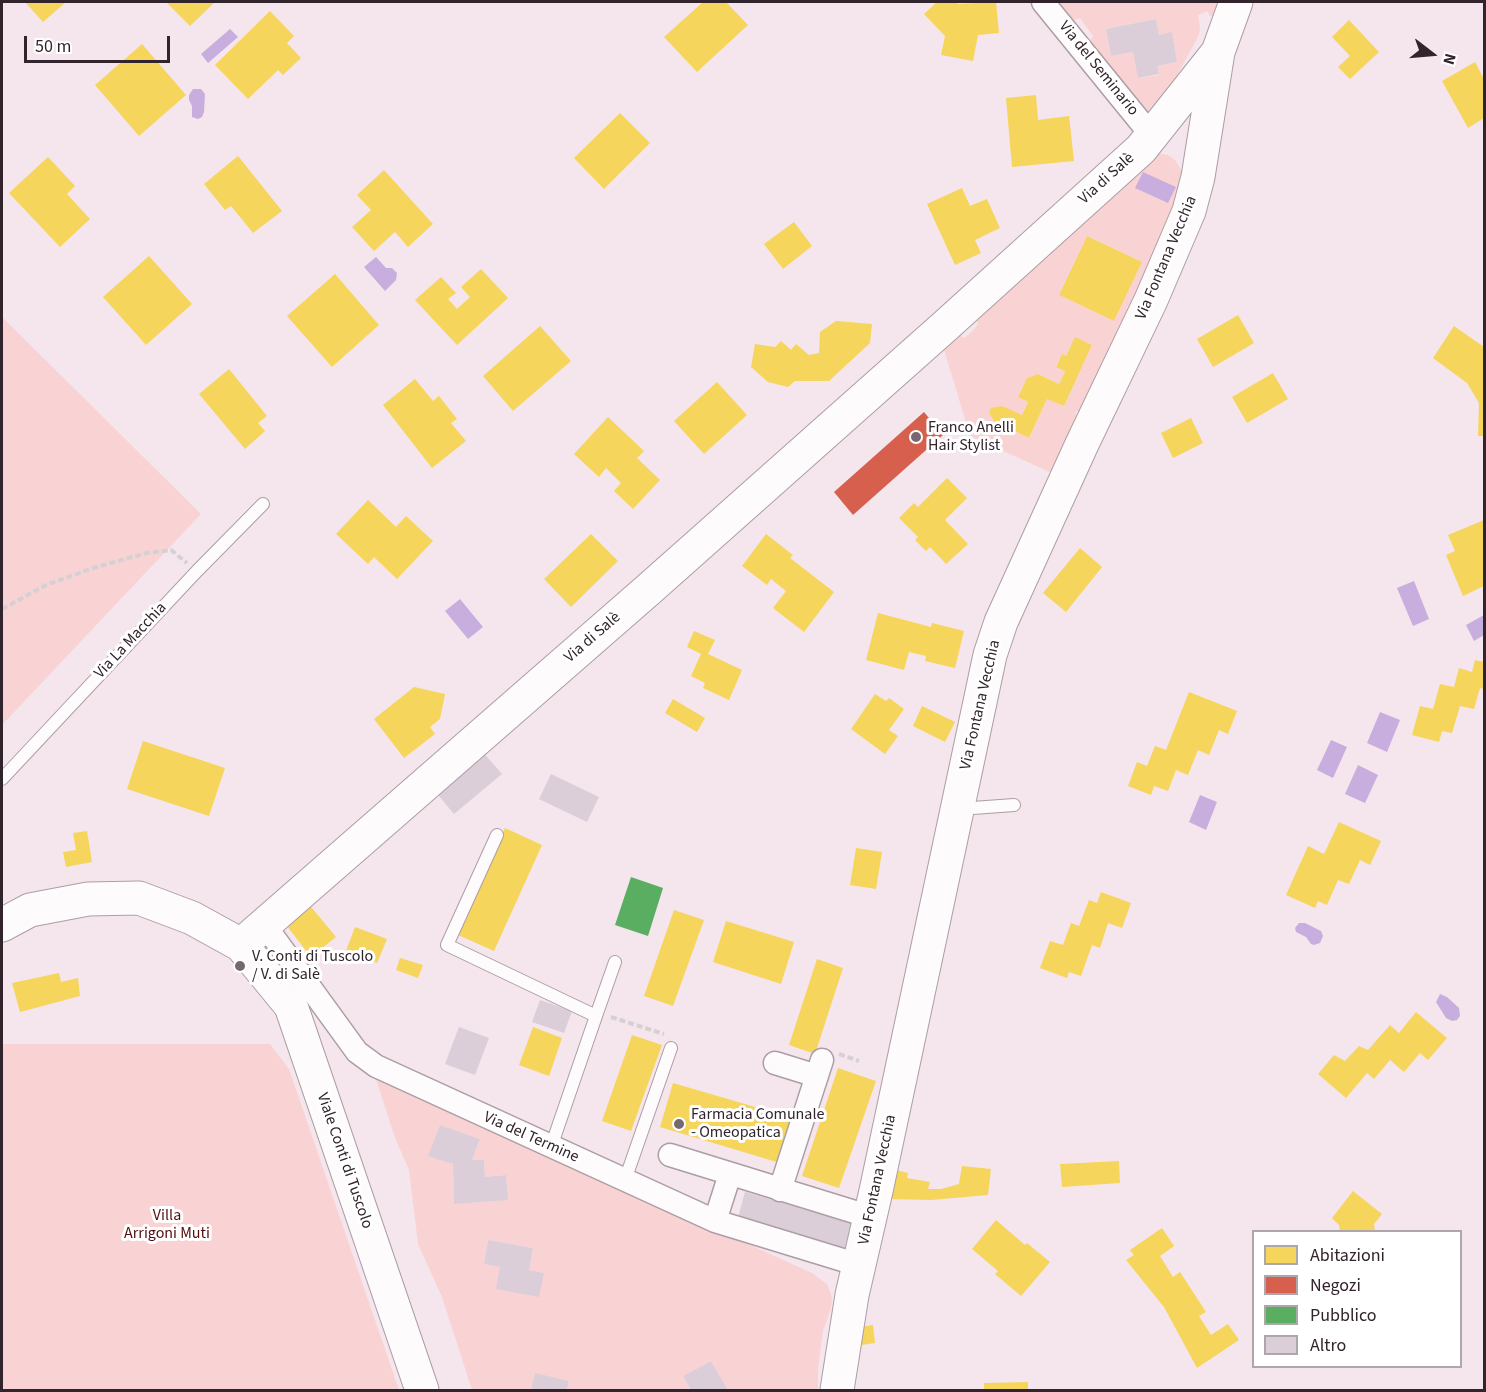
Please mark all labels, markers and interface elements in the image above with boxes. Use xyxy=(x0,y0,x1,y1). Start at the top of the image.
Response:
street label: Via del Seminario xyxy=(1054,18,1142,120)
scale bar xyxy=(27,24,172,62)
north arrow xyxy=(1402,24,1462,84)
text: 50 m xyxy=(35,34,71,59)
text: N xyxy=(1437,51,1461,67)
street label: Via di Salè xyxy=(1075,149,1139,209)
street label: Via Fontana Vecchia xyxy=(1132,193,1202,323)
place label: Franco Anelli Hair Stylist xyxy=(928,418,1014,456)
marker: Franco Anelli Hair Stylist xyxy=(909,430,923,444)
street label: Via La Macchia xyxy=(91,599,171,683)
street label: Via di Salè xyxy=(561,608,625,668)
street label: Via Fontana Vecchia xyxy=(957,638,1005,772)
place label: V. Conti di Tuscolo / V. di Salè xyxy=(252,947,373,985)
marker: V. Conti di Tuscolo / V. di Salè xyxy=(233,959,247,973)
street label: Viale Conti di Tuscolo xyxy=(312,1091,376,1231)
place label: Farmacia Comunale - Omeopatica xyxy=(691,1105,824,1143)
street label: Via del Termine xyxy=(480,1108,582,1168)
street label: Via Fontana Vecchia xyxy=(855,1113,901,1247)
marker: Farmacia Comunale - Omeopatica xyxy=(672,1117,686,1131)
park label: Villa Arrigoni Muti xyxy=(124,1206,210,1244)
legend xyxy=(1252,1230,1462,1368)
text: Abitazioni xyxy=(1310,1243,1385,1268)
text: Negozi xyxy=(1310,1273,1361,1298)
text: Pubblico xyxy=(1310,1303,1377,1328)
text: Altro xyxy=(1310,1333,1346,1358)

